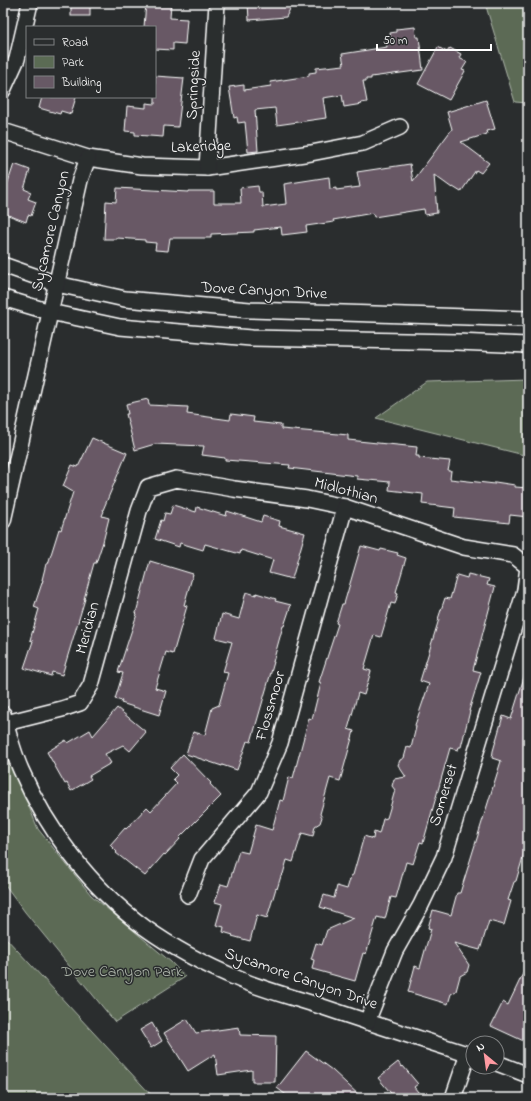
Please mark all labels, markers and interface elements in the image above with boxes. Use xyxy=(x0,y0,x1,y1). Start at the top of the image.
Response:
legend xyxy=(26,26,156,98)
scale bar xyxy=(377,26,491,52)
text: 50 m xyxy=(383,32,407,50)
text: Road xyxy=(62,34,88,52)
street label: Springside xyxy=(180,49,208,120)
text: Park xyxy=(62,54,84,72)
text: Building xyxy=(61,74,101,93)
street label: Lakeridge xyxy=(171,134,232,160)
street label: Sycamore Canyon xyxy=(25,168,77,294)
street label: Dove Canyon Drive xyxy=(199,276,328,306)
street label: Midlothian xyxy=(312,471,381,511)
street label: Meridian xyxy=(70,599,106,657)
street label: Flossmoor xyxy=(249,668,292,745)
street label: Somerset xyxy=(423,760,465,829)
street label: Sycamore Canyon Drive xyxy=(221,942,382,1017)
park label: Dove Canyon Park xyxy=(60,960,184,984)
north arrow xyxy=(465,1035,505,1075)
text: N xyxy=(474,1038,488,1056)

